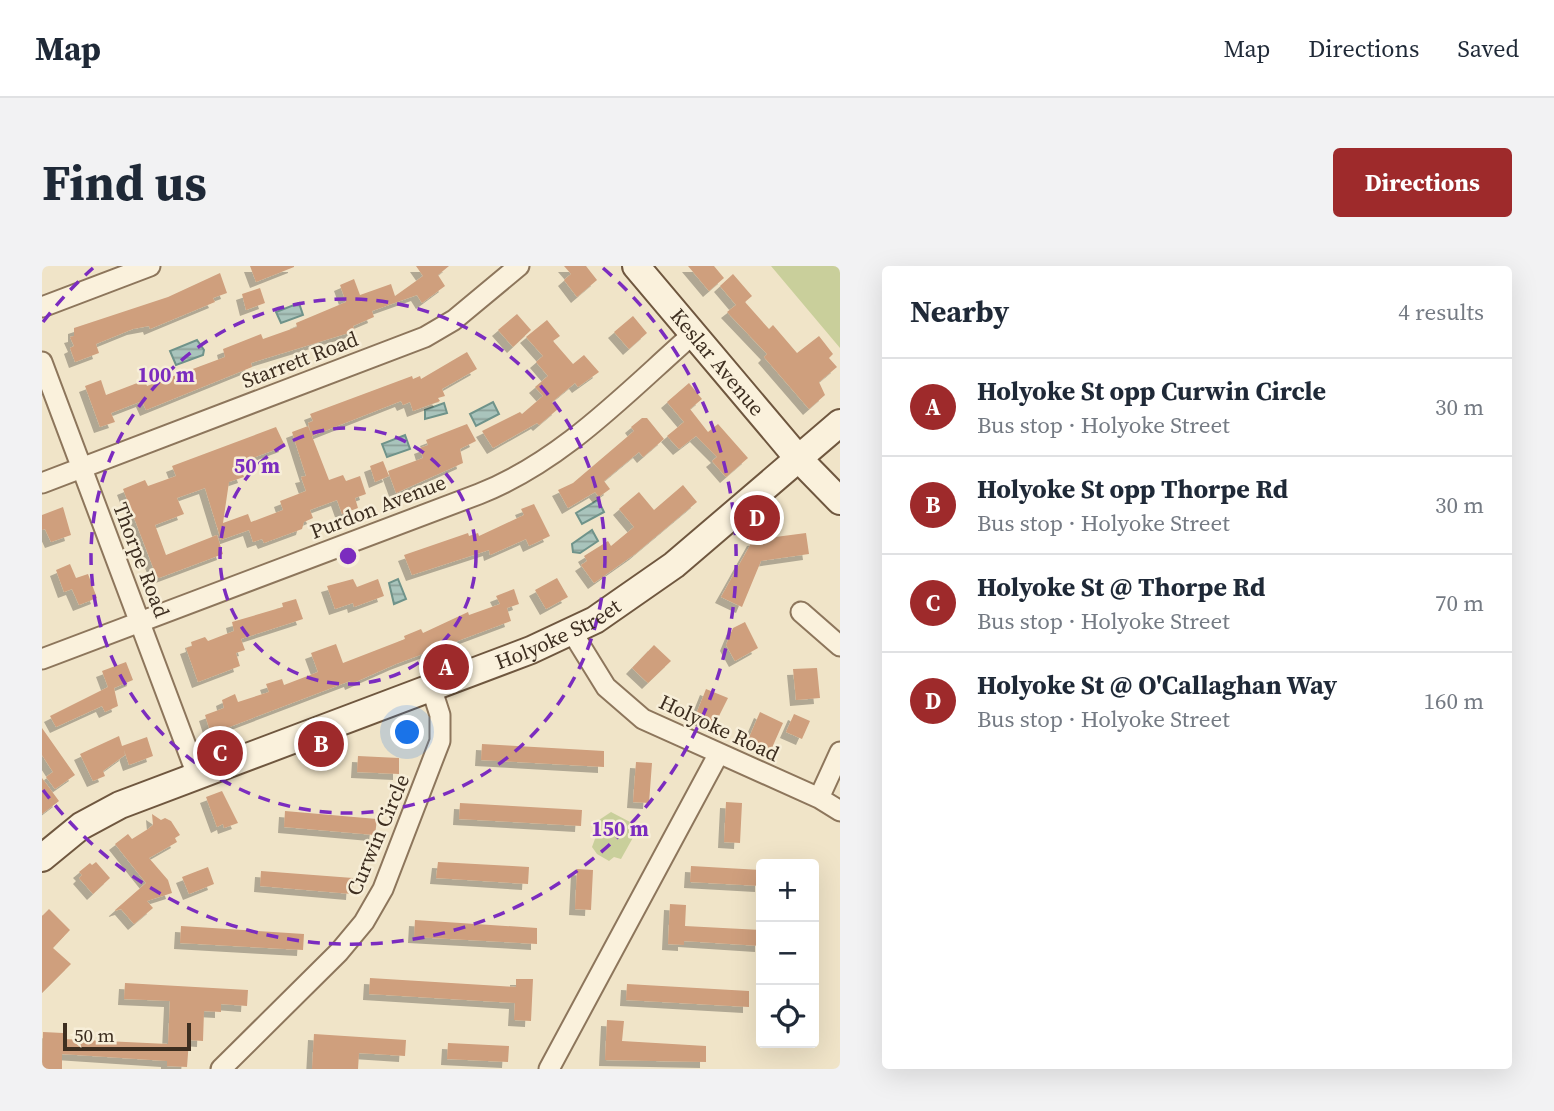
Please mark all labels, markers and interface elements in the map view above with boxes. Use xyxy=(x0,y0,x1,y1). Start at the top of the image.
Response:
text: Map xyxy=(35,26,101,71)
text: Map xyxy=(1223,32,1270,65)
text: Directions xyxy=(1308,32,1419,65)
text: Saved xyxy=(1457,32,1519,65)
button: Directions xyxy=(1333,148,1512,217)
text: Find us xyxy=(42,149,207,216)
text: Nearby xyxy=(910,291,1009,332)
text: 4 results xyxy=(1398,296,1484,328)
street label: Keslar Avenue xyxy=(664,302,771,422)
street label: Starrett Road xyxy=(237,324,362,395)
text: 100 m xyxy=(137,360,195,389)
text: Holyoke St opp Curwin Circle xyxy=(977,373,1326,409)
text: A xyxy=(925,391,941,423)
text: 30 m xyxy=(1435,391,1484,423)
text: Bus stop · Holyoke Street xyxy=(977,409,1230,441)
text: 50 m xyxy=(234,451,280,480)
street label: Purdon Avenue xyxy=(306,467,450,546)
text: Holyoke St opp Thorpe Rd xyxy=(977,471,1288,507)
text: B xyxy=(926,489,940,521)
text: 30 m xyxy=(1435,489,1484,521)
pin: D xyxy=(734,492,780,544)
street label: Thorpe Road xyxy=(106,498,177,622)
text: Bus stop · Holyoke Street xyxy=(977,507,1230,539)
centre of rings xyxy=(336,544,360,568)
text: Holyoke St @ Thorpe Rd xyxy=(977,569,1265,605)
text: C xyxy=(926,587,940,619)
text: 70 m xyxy=(1435,587,1484,619)
street label: Holyoke Street xyxy=(491,591,626,676)
text: Bus stop · Holyoke Street xyxy=(977,605,1230,637)
pin: A xyxy=(423,641,469,693)
text: Holyoke St @ O'Callaghan Way xyxy=(977,667,1337,703)
text: D xyxy=(925,685,941,717)
text: 160 m xyxy=(1423,685,1484,717)
street label: Holyoke Road xyxy=(654,687,784,768)
text: Bus stop · Holyoke Street xyxy=(977,703,1230,735)
your location xyxy=(390,715,424,749)
pin: B xyxy=(298,718,344,770)
pin: C xyxy=(197,727,243,779)
street label: Curwin Circle xyxy=(339,770,416,900)
text: 150 m xyxy=(591,814,649,843)
map controls xyxy=(756,859,819,1048)
button: + xyxy=(756,859,819,922)
button: − xyxy=(756,922,819,985)
button: locate xyxy=(756,985,819,1048)
scale bar xyxy=(63,1020,191,1052)
text: 50 m xyxy=(74,1022,115,1048)

